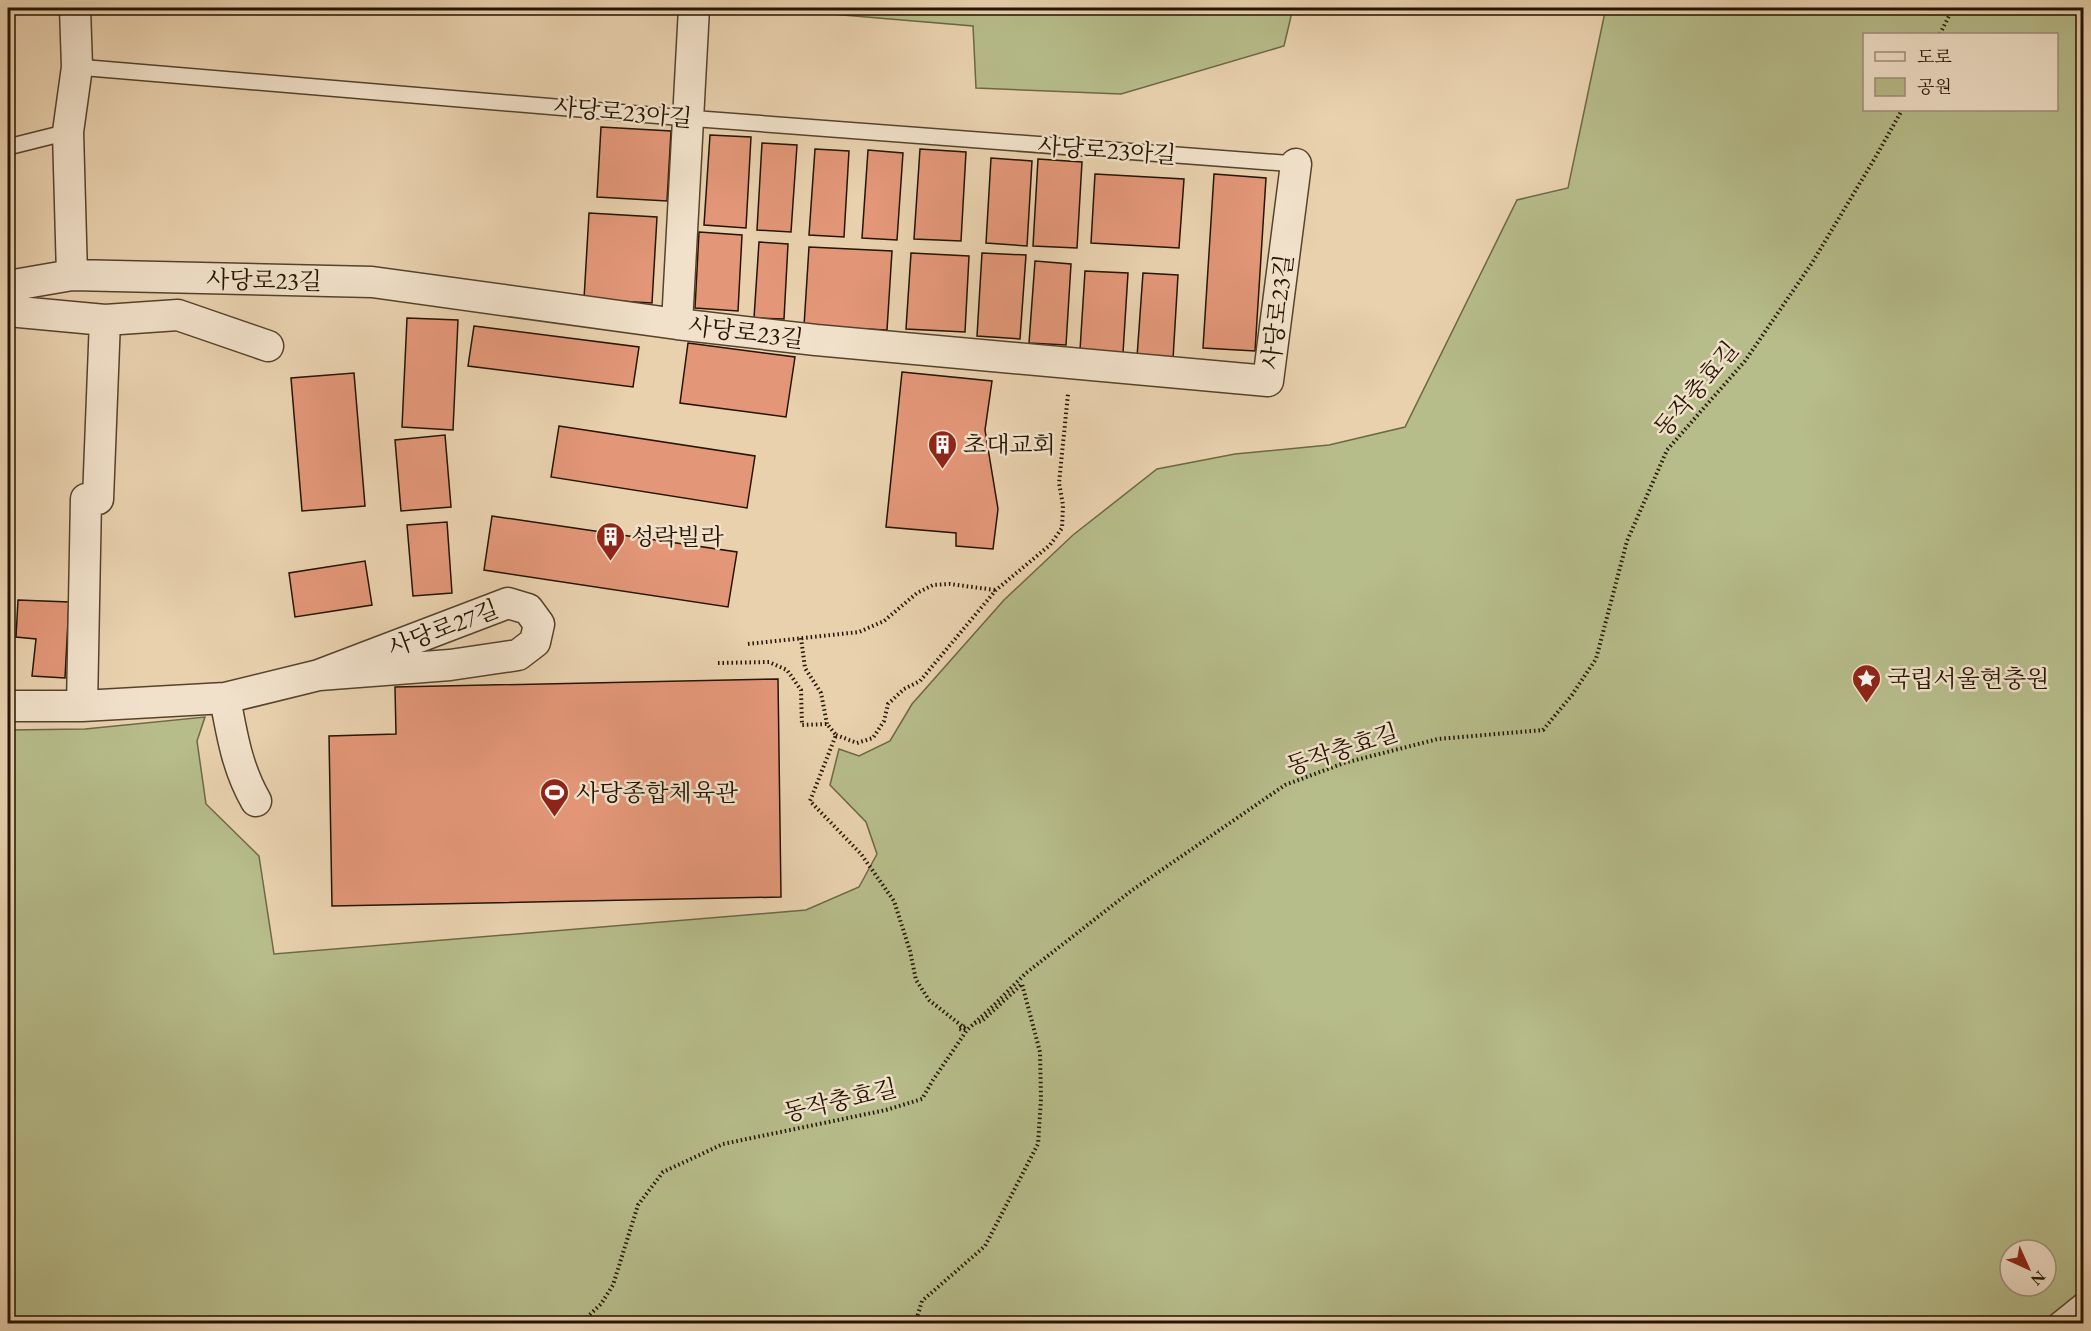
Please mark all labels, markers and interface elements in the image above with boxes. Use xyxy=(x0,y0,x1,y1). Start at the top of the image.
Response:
legend xyxy=(1863,33,2058,111)
text: 도로 xyxy=(1917,45,1952,68)
text: 공원 xyxy=(1917,75,1952,98)
street label: 사당로23아길 xyxy=(552,91,694,133)
street label: 사당로23아길 xyxy=(1037,130,1177,170)
street label: 사당로23길 xyxy=(1255,253,1299,371)
street label: 사당로23길 xyxy=(206,263,322,297)
street label: 사당로23길 xyxy=(687,310,805,354)
street label: 동작충효길 xyxy=(1647,335,1745,443)
building icon: 초대교회 xyxy=(926,428,958,470)
place label: 초대교회 xyxy=(963,429,1056,460)
building icon: 성락빌라 xyxy=(594,520,626,562)
place label: 성락빌라 xyxy=(631,521,725,552)
street label: 사당로27길 xyxy=(383,593,503,663)
place icon: 국립서울현충원 xyxy=(1850,662,1882,704)
place label: 국립서울현충원 xyxy=(1887,663,2049,694)
street label: 동작충효길 xyxy=(1282,716,1402,782)
sports icon: 사당종합체육관 xyxy=(539,776,571,818)
place label: 사당종합체육관 xyxy=(576,777,738,808)
street label: 동작충효길 xyxy=(780,1072,900,1128)
north arrow xyxy=(1998,1238,2058,1298)
text: N xyxy=(2026,1266,2050,1290)

